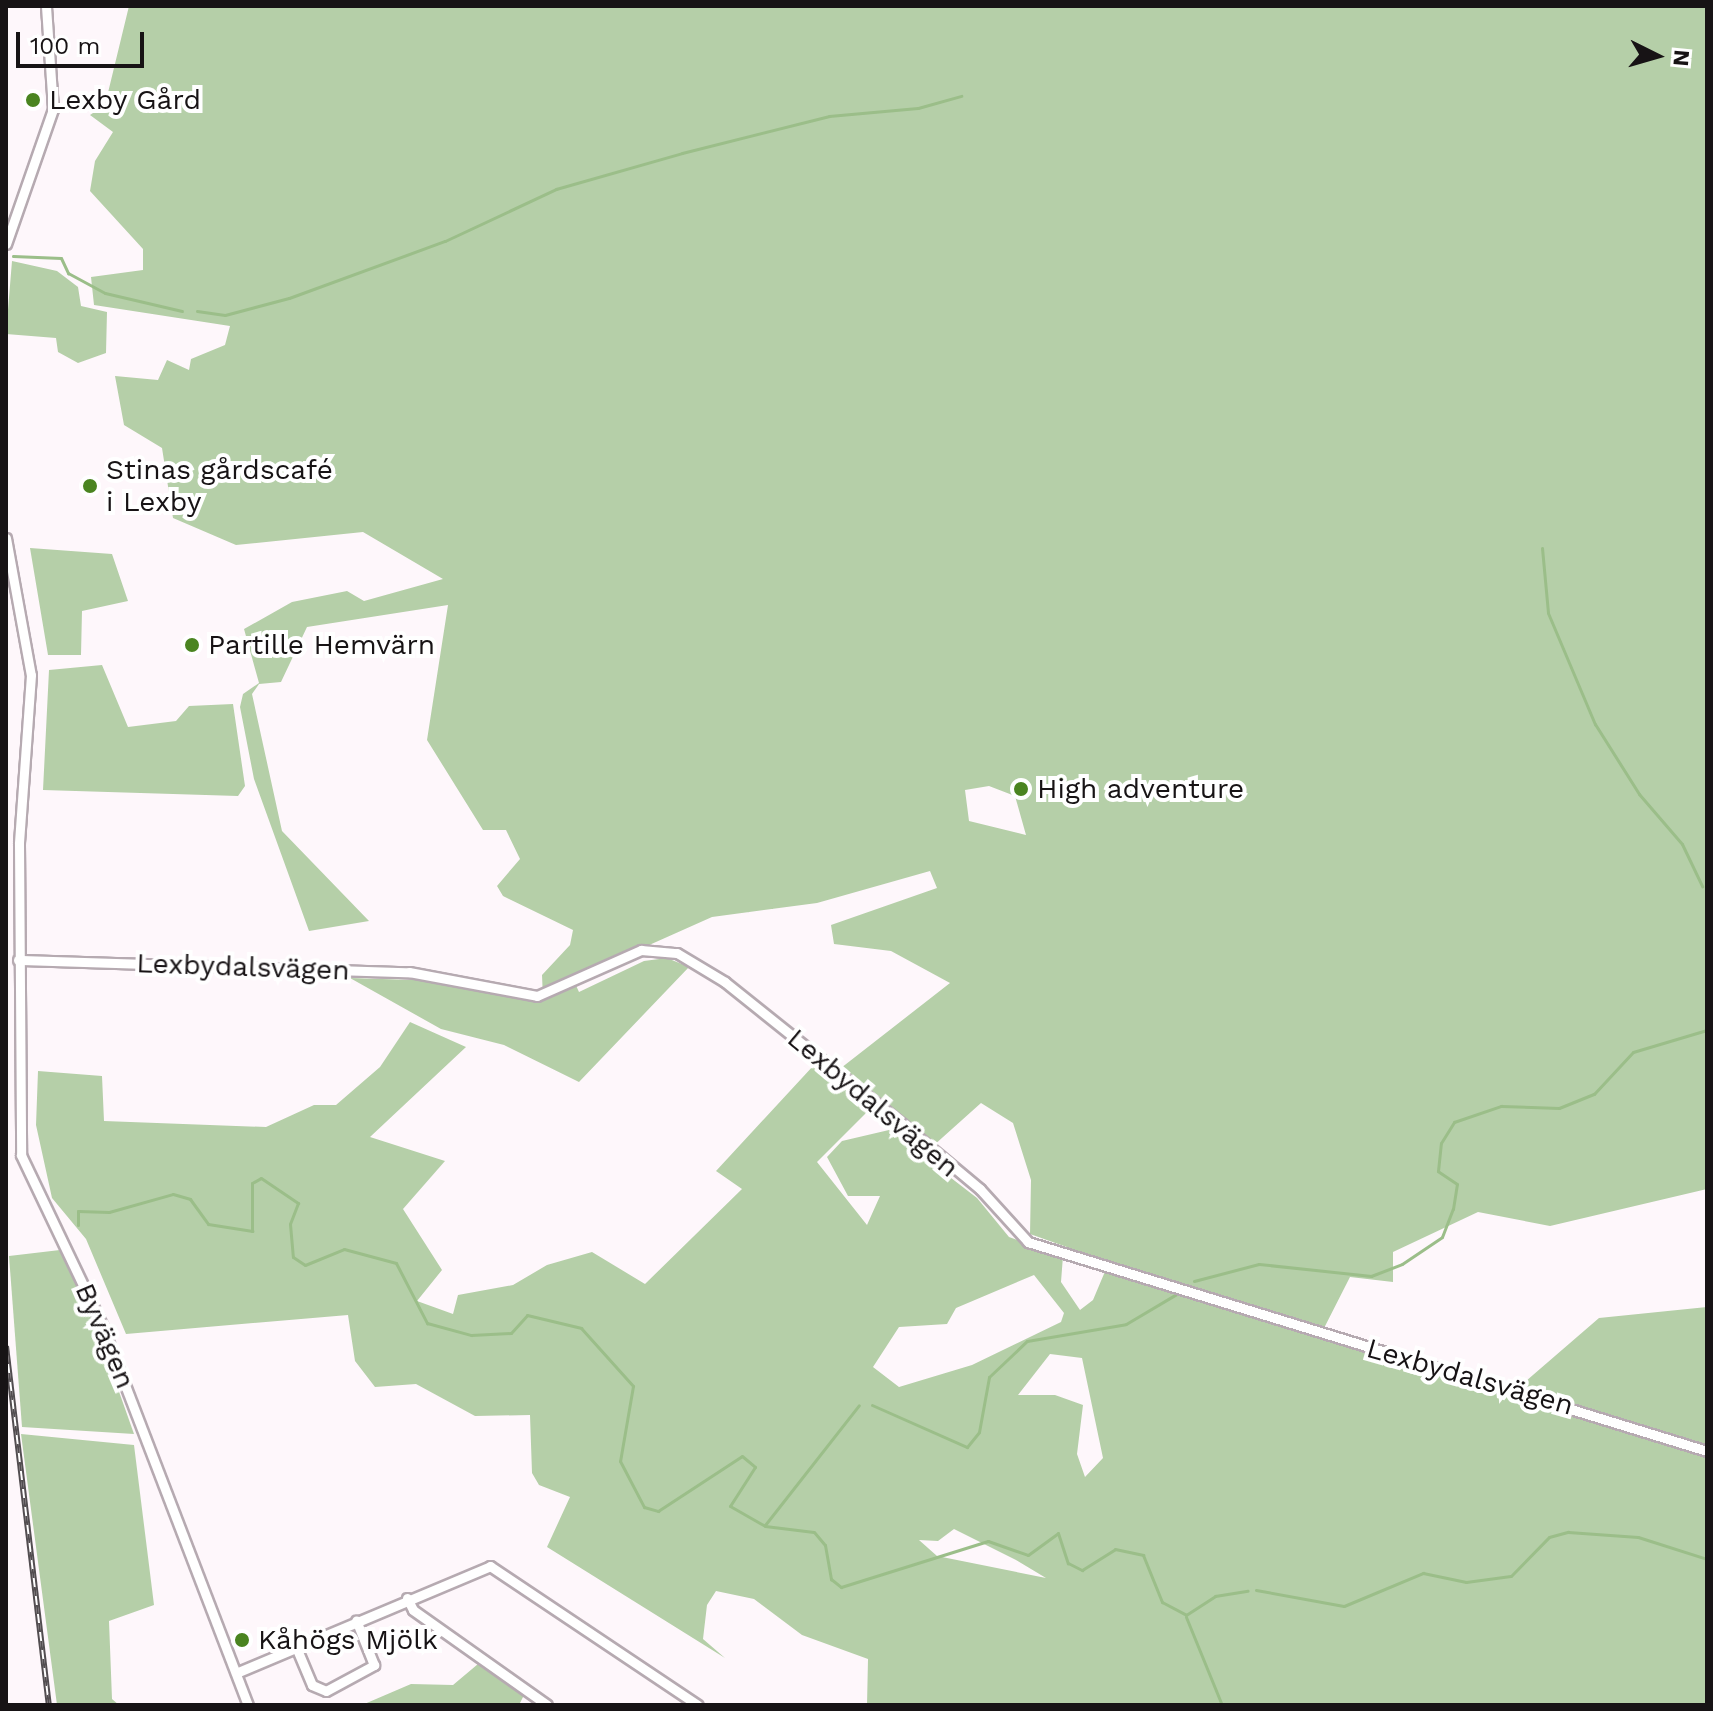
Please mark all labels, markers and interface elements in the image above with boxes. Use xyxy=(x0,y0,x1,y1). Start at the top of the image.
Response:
scale bar xyxy=(20,16,148,66)
north arrow xyxy=(1617,16,1697,96)
text: 100 m xyxy=(30,32,100,60)
text: N xyxy=(1668,49,1695,67)
place label: Lexby Gård xyxy=(49,83,202,117)
marker: Lexby Gård xyxy=(24,91,42,109)
place label: Stinas gårdscafé i Lexby xyxy=(106,453,333,519)
marker: Stinas gårdscafé i Lexby xyxy=(81,477,99,495)
place label: Partille Hemvärn xyxy=(208,628,435,662)
marker: Partille Hemvärn xyxy=(183,636,201,654)
place label: High adventure xyxy=(1037,772,1244,806)
marker: High adventure xyxy=(1012,780,1030,798)
street label: Lexbydalsvägen xyxy=(136,946,350,988)
street label: Lexbydalsvägen xyxy=(781,1022,965,1184)
street label: Byvägen xyxy=(68,1278,142,1394)
street label: Lexbydalsvägen xyxy=(1363,1331,1577,1423)
place label: Kåhögs Mjölk xyxy=(258,1623,438,1657)
marker: Kåhögs Mjölk xyxy=(233,1631,251,1649)

